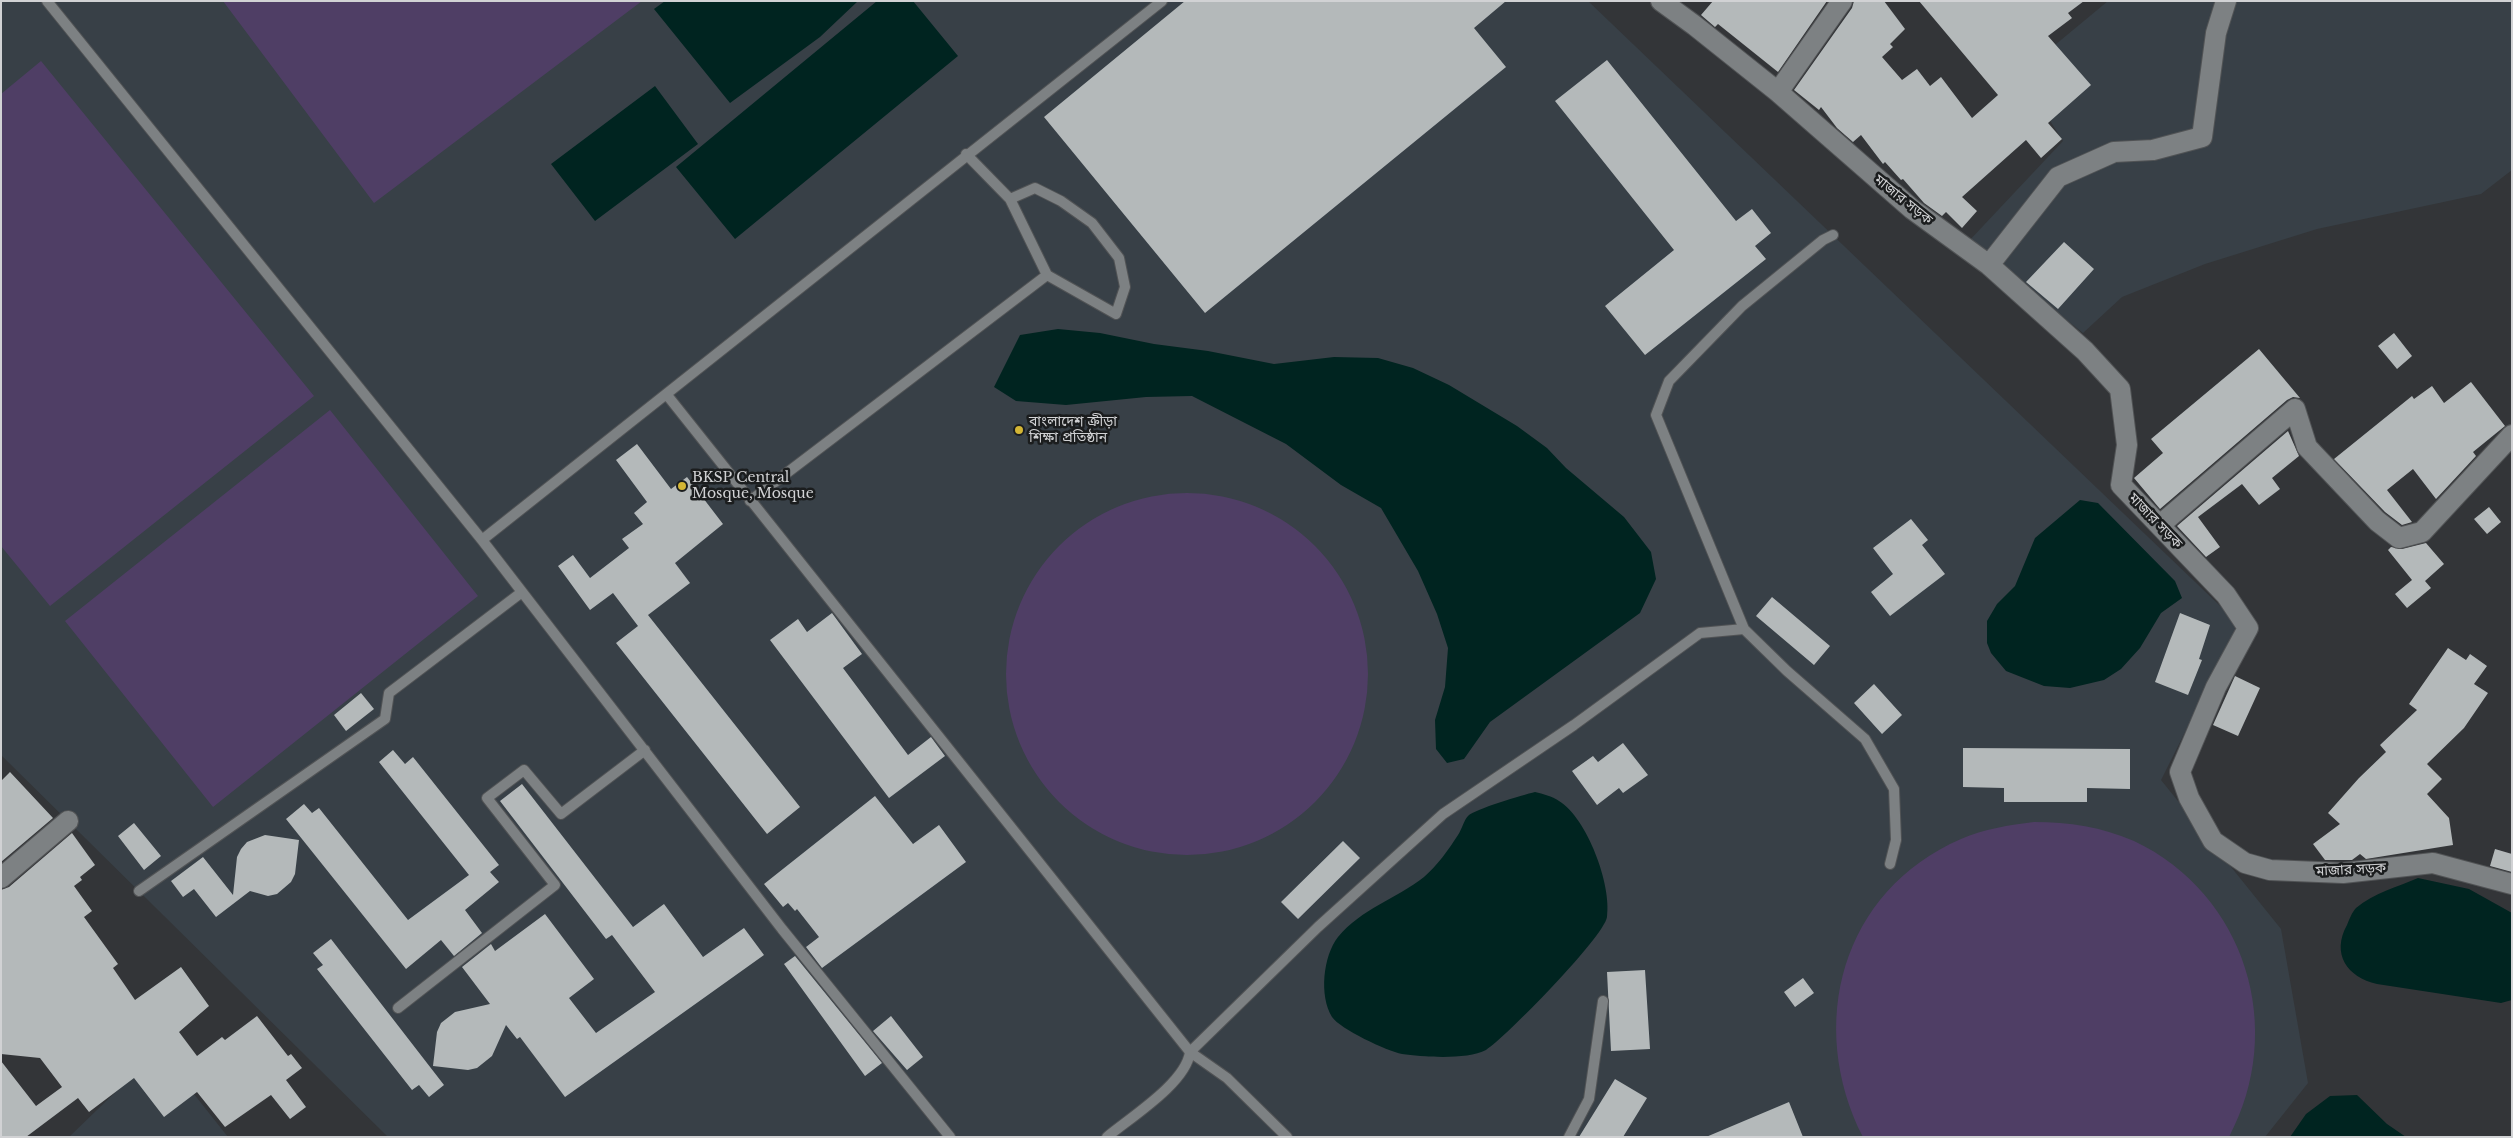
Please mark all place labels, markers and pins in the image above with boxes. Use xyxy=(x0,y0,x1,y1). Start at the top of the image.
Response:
place label: বাংলাদেশ ক্রীড়া শিক্ষা প্রতিষ্ঠান xyxy=(1029,414,1117,447)
marker: বাংলাদেশ ক্রীড়া শিক্ষা প্রতিষ্ঠান xyxy=(1013,424,1025,436)
place label: BKSP Central Mosque, Mosque xyxy=(692,470,814,502)
marker: BKSP Central Mosque, Mosque xyxy=(676,480,688,492)

